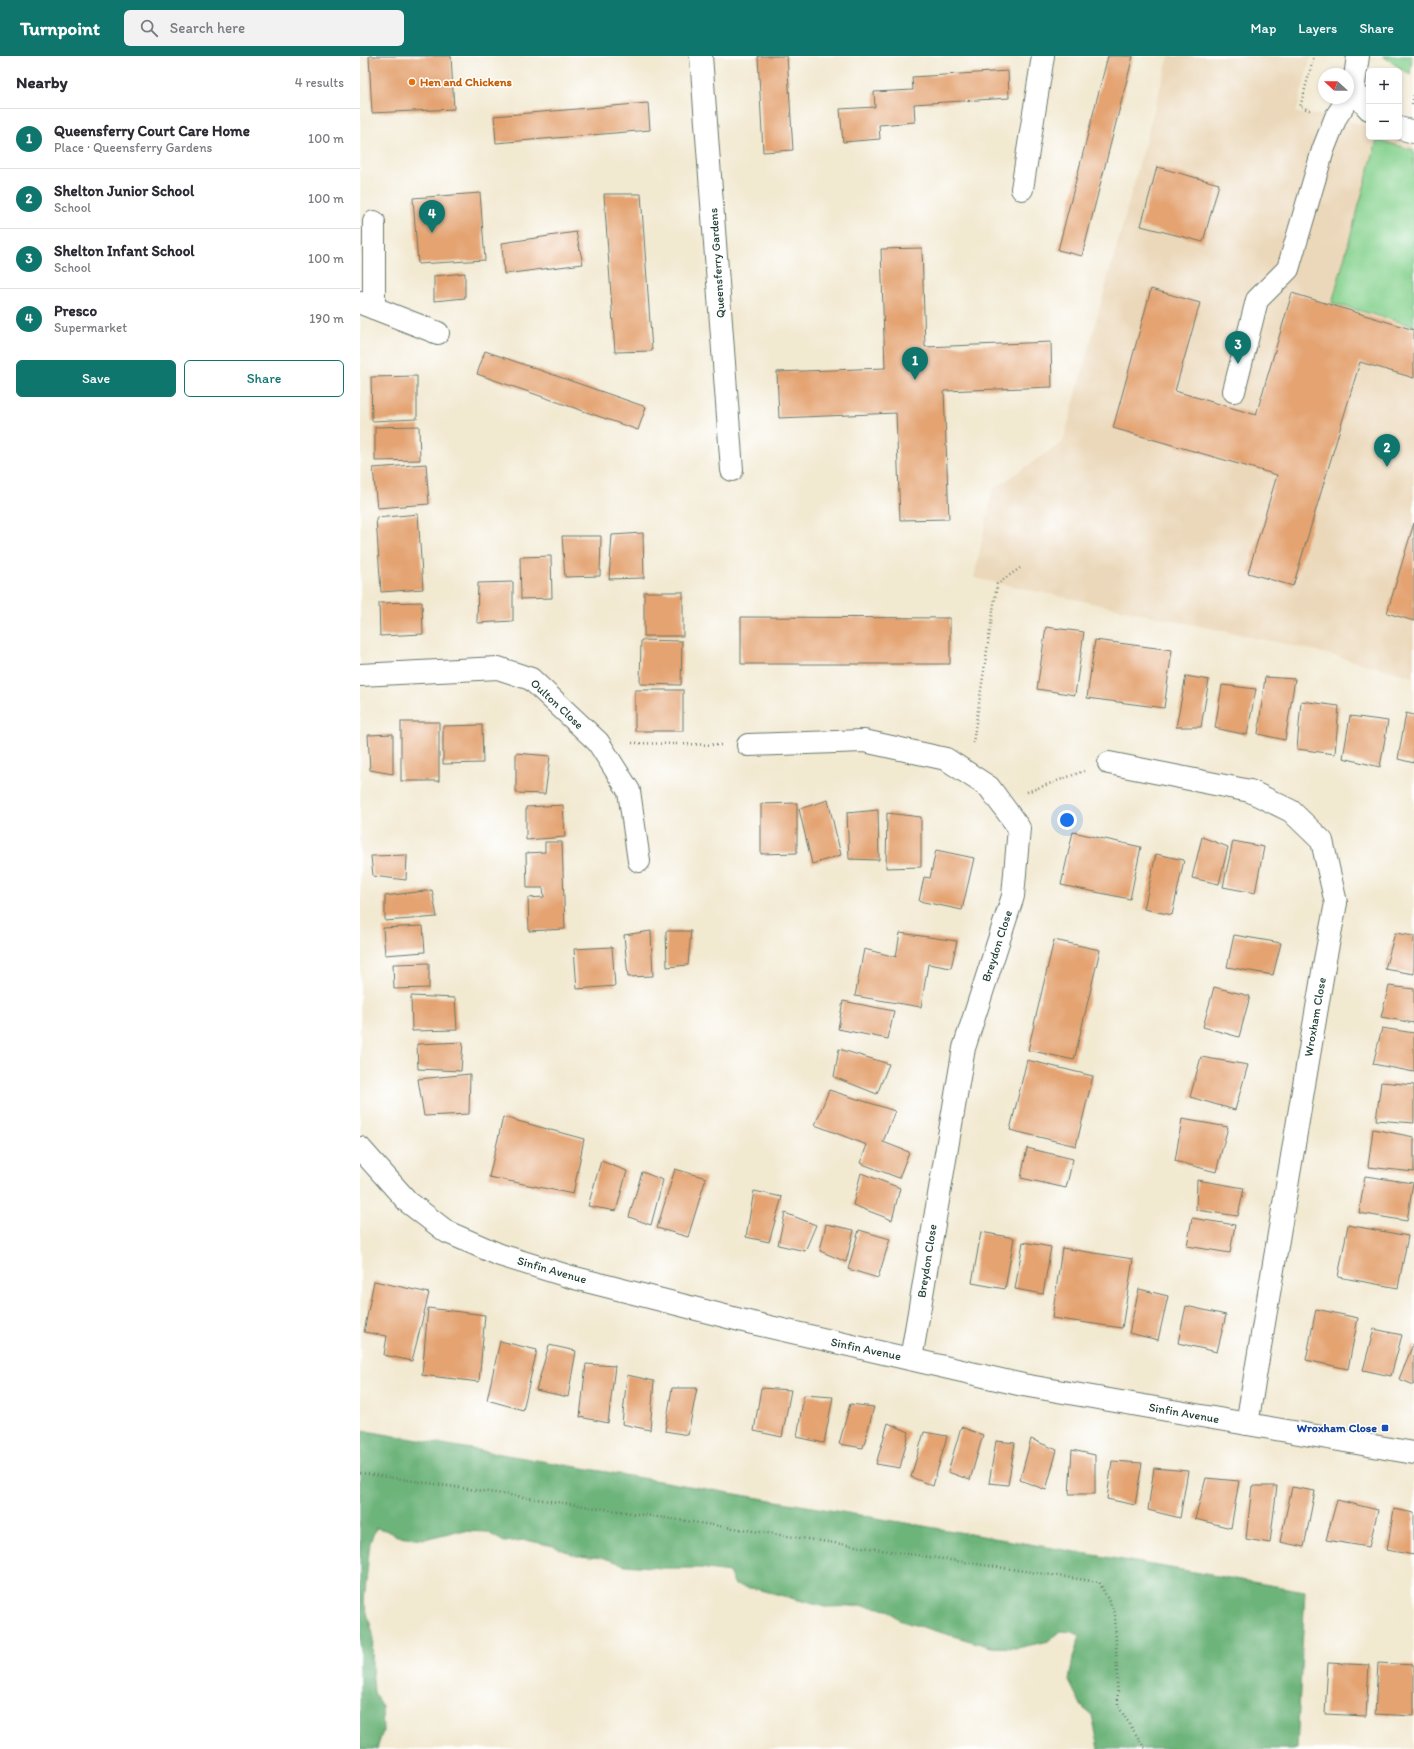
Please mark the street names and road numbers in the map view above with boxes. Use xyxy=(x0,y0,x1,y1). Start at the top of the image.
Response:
street label: Queensferry Gardens xyxy=(706,208,728,318)
street label: Oulton Close xyxy=(528,676,587,732)
street label: Breydon Close xyxy=(979,908,1015,984)
street label: Wroxham Close xyxy=(1301,976,1329,1058)
street label: Breydon Close xyxy=(914,1223,940,1299)
street label: Sinfin Avenue xyxy=(516,1253,588,1287)
street label: Sinfin Avenue xyxy=(830,1335,903,1363)
street label: Sinfin Avenue xyxy=(1148,1400,1221,1426)

